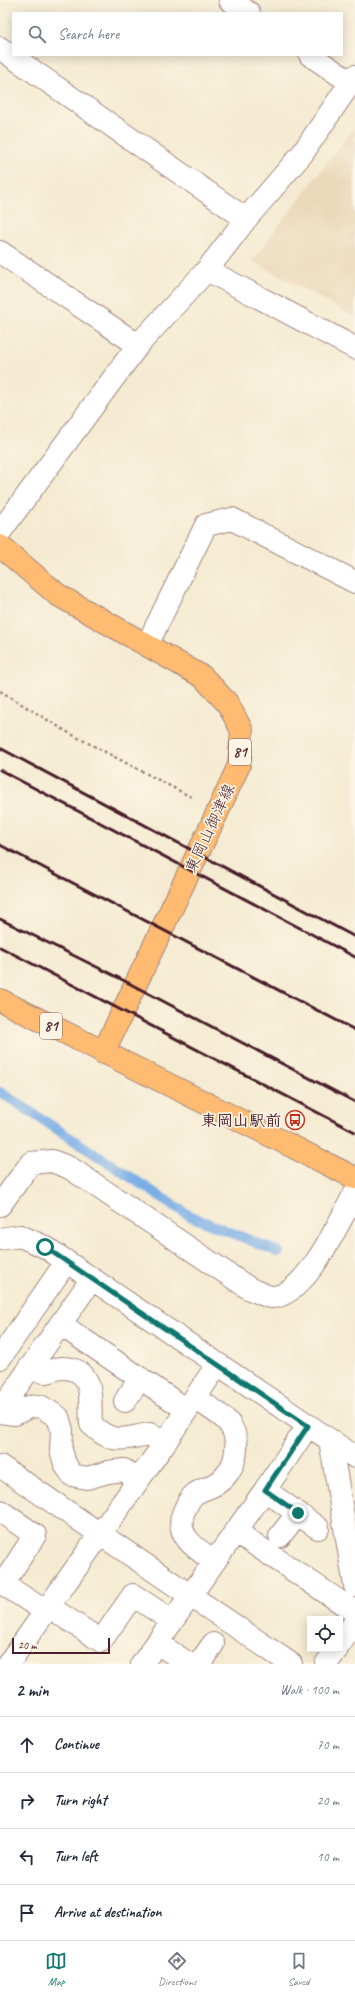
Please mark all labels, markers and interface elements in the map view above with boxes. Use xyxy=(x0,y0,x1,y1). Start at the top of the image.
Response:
search box xyxy=(12,12,343,56)
icon: search xyxy=(26,23,48,45)
text: Search here xyxy=(58,25,119,44)
road number: 81 xyxy=(229,739,251,765)
street label: 東岡山御津線 xyxy=(181,781,239,876)
road number: 81 xyxy=(40,1013,62,1039)
bus stop icon: 東岡山駅前 xyxy=(284,1109,306,1131)
place label: 東岡山駅前 xyxy=(201,1111,281,1131)
route start xyxy=(36,1238,54,1256)
route end xyxy=(289,1504,307,1522)
map controls xyxy=(307,1616,343,1652)
button: locate xyxy=(307,1616,343,1652)
scale bar xyxy=(12,1636,110,1655)
text: 20 m xyxy=(18,1638,37,1652)
text: 2 min xyxy=(16,1680,49,1701)
text: Walk · 100 m xyxy=(280,1682,339,1698)
icon: ahead xyxy=(16,1734,38,1756)
text: Continue xyxy=(54,1735,99,1754)
text: 70 m xyxy=(317,1737,339,1753)
icon: right xyxy=(16,1790,38,1812)
text: Turn right xyxy=(54,1791,107,1810)
text: 20 m xyxy=(317,1793,339,1809)
icon: left xyxy=(16,1846,38,1868)
text: Turn left xyxy=(54,1847,97,1866)
text: 10 m xyxy=(317,1849,339,1865)
icon: arrive xyxy=(16,1902,38,1924)
text: Arrive at destination xyxy=(54,1903,161,1922)
tab: Map xyxy=(45,1950,67,1988)
tab: Directions xyxy=(158,1950,197,1988)
tab: Saved xyxy=(288,1950,310,1988)

